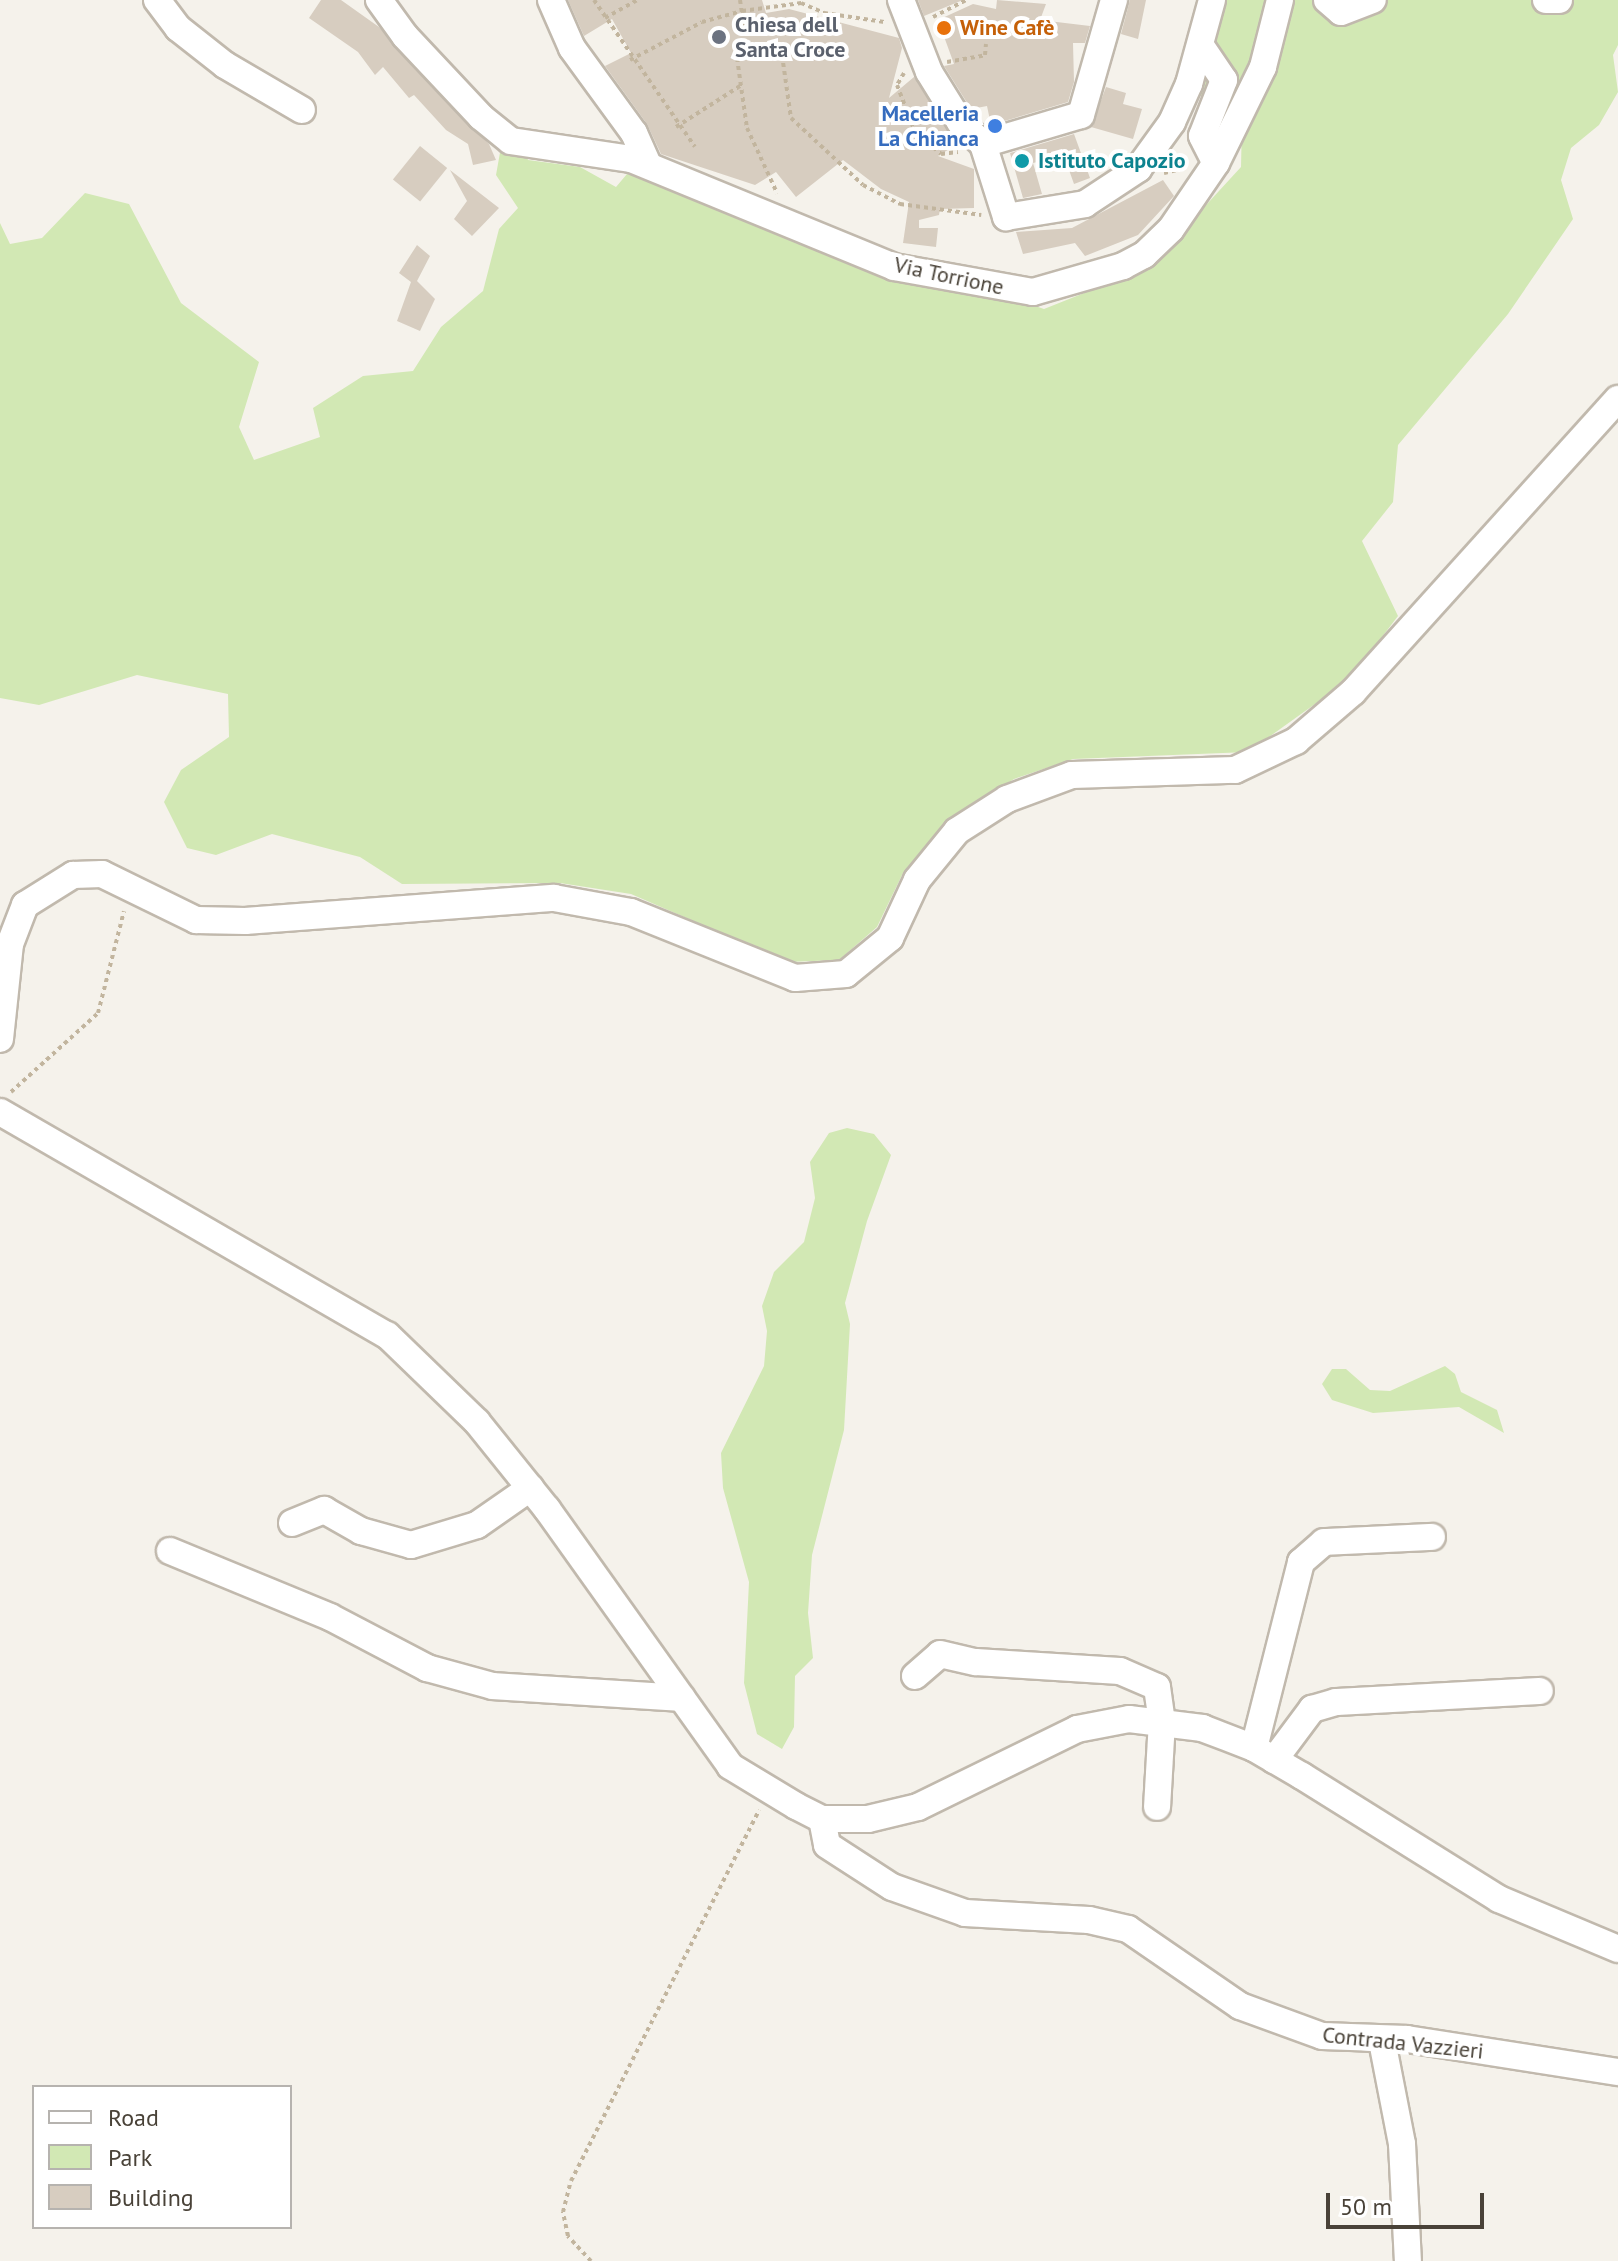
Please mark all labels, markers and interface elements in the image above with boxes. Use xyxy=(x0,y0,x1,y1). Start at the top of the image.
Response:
place label: Chiesa dell Santa Croce xyxy=(735,11,846,62)
place label: Wine Cafè xyxy=(960,15,1055,41)
marker: Wine Cafè xyxy=(935,19,953,37)
marker: Chiesa dell Santa Croce xyxy=(710,28,728,46)
place label: Macelleria La Chianca xyxy=(878,100,979,152)
marker: Macelleria La Chianca xyxy=(986,117,1004,135)
place label: Istituto Capozio xyxy=(1038,148,1186,174)
marker: Istituto Capozio xyxy=(1013,152,1031,170)
street label: Via Torrione xyxy=(891,251,1007,301)
street label: Contrada Vazzieri xyxy=(1321,2021,1485,2065)
legend xyxy=(32,2085,292,2229)
text: Road xyxy=(108,2102,159,2133)
text: Park xyxy=(108,2142,152,2173)
scale bar xyxy=(1330,2177,1488,2227)
text: Building xyxy=(108,2182,194,2213)
text: 50 m xyxy=(1340,2191,1392,2222)

